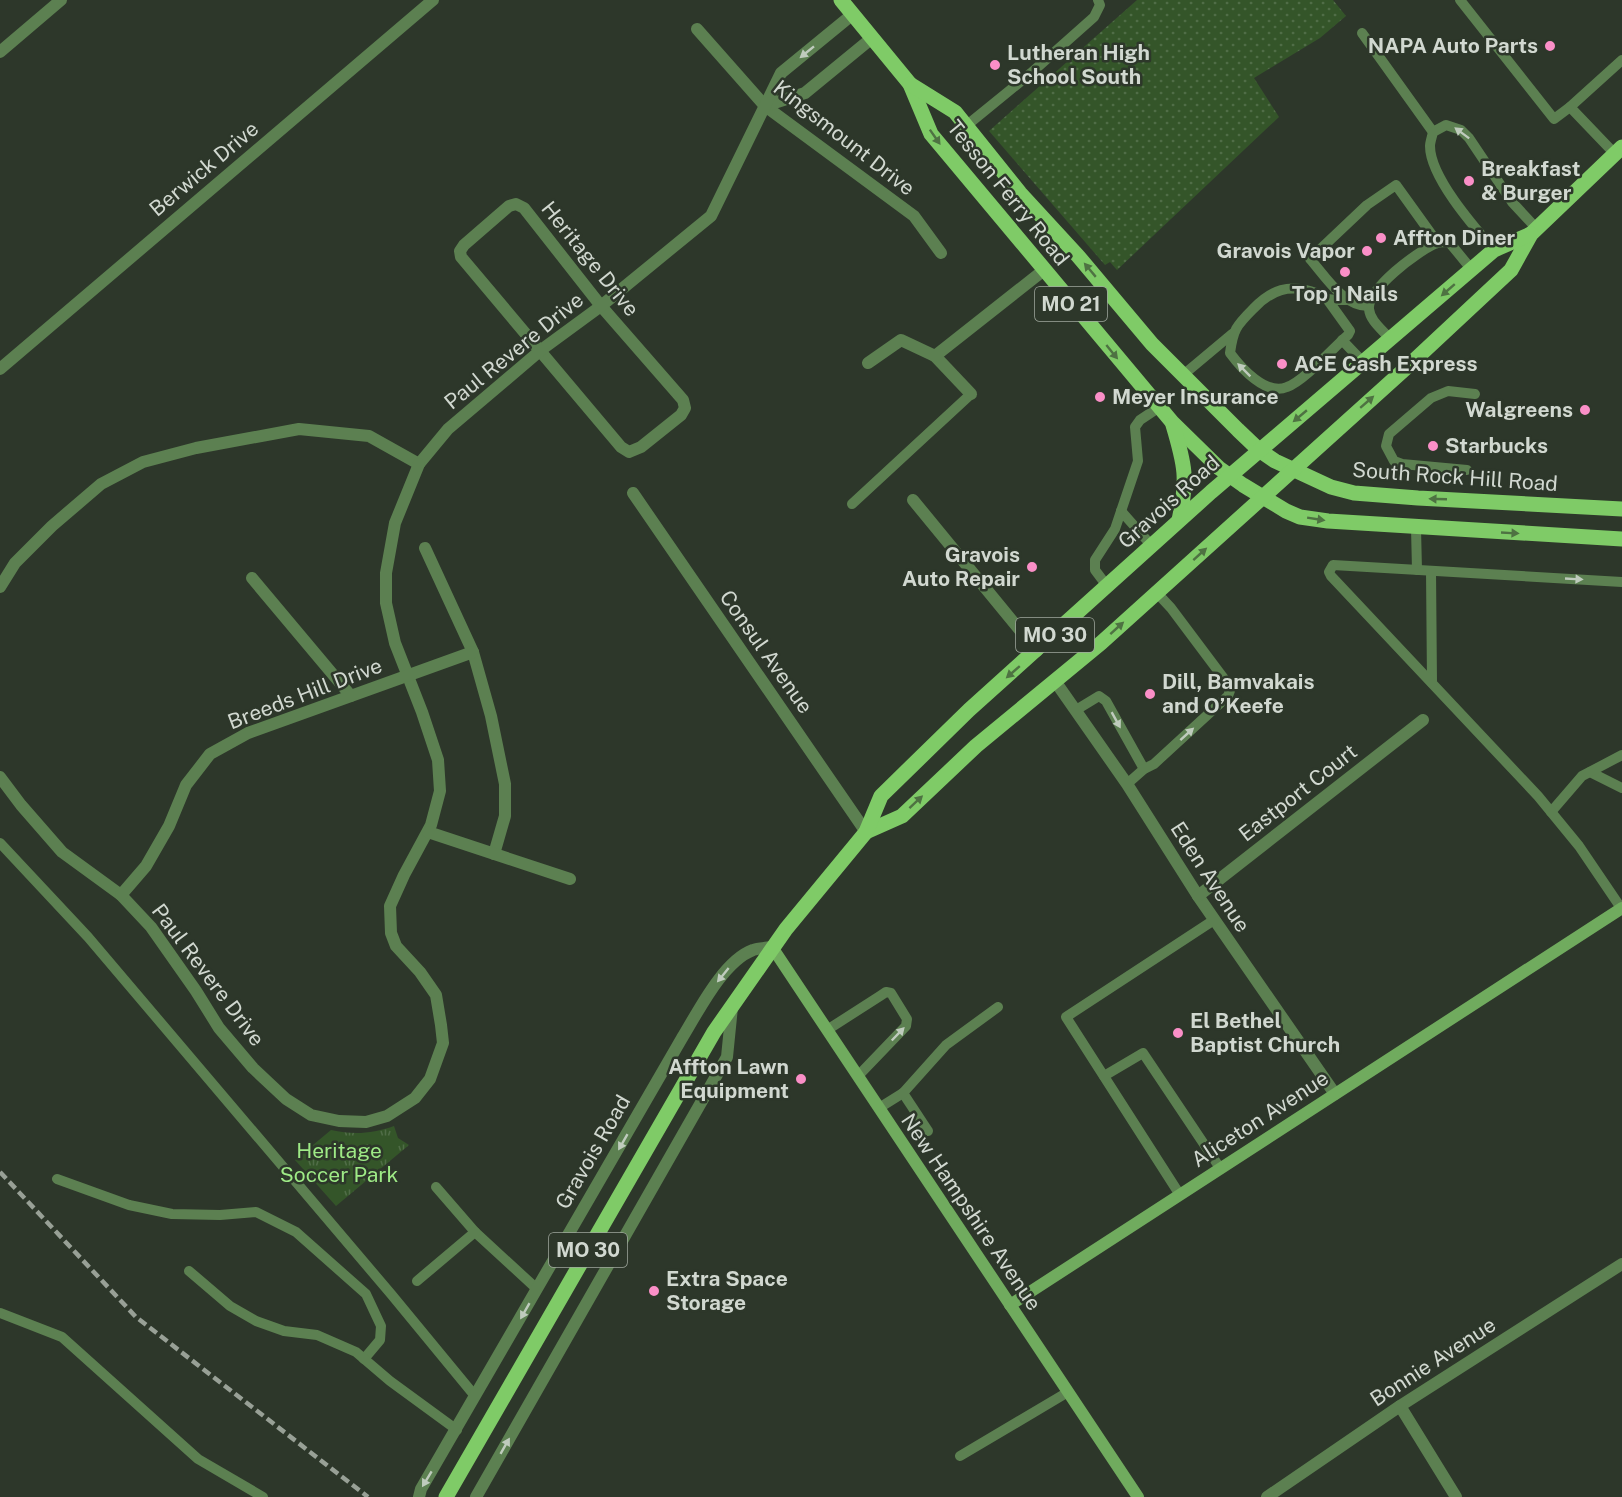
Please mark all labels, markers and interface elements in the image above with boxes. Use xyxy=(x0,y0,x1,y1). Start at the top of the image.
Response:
place label: NAPA Auto Parts xyxy=(1368,33,1538,58)
marker: NAPA Auto Parts xyxy=(1543,39,1557,53)
place label: Lutheran High School South xyxy=(1007,40,1150,89)
one-way arrow xyxy=(799,45,815,58)
marker: Lutheran High School South xyxy=(988,58,1002,72)
street label: Kingsmount Drive xyxy=(769,75,920,201)
street label: Tesson Ferry Road xyxy=(942,115,1075,270)
street label: Berwick Drive xyxy=(144,116,263,221)
one-way arrow xyxy=(1454,127,1470,140)
one-way arrow xyxy=(929,128,941,144)
place label: Breakfast & Burger xyxy=(1481,156,1581,205)
marker: Breakfast & Burger xyxy=(1462,174,1476,188)
street label: Heritage Drive xyxy=(536,196,644,321)
place label: Affton Diner xyxy=(1393,225,1516,250)
marker: Affton Diner xyxy=(1374,231,1388,245)
place label: Gravois Vapor xyxy=(1216,238,1355,263)
marker: Gravois Vapor xyxy=(1360,244,1374,258)
one-way arrow xyxy=(1083,262,1096,278)
marker: Top 1 Nails xyxy=(1338,265,1352,279)
place label: Top 1 Nails xyxy=(1292,281,1398,306)
one-way arrow xyxy=(1440,283,1456,296)
street label: Paul Revere Drive xyxy=(439,287,588,414)
road number: MO 21 xyxy=(1035,287,1107,321)
one-way arrow xyxy=(1106,344,1119,360)
place label: ACE Cash Express xyxy=(1294,351,1478,376)
marker: ACE Cash Express xyxy=(1275,357,1289,371)
one-way arrow xyxy=(1237,363,1252,377)
place label: Meyer Insurance xyxy=(1112,384,1279,409)
marker: Meyer Insurance xyxy=(1093,390,1107,404)
one-way arrow xyxy=(1359,396,1374,409)
place label: Walgreens xyxy=(1465,397,1573,422)
marker: Walgreens xyxy=(1578,403,1592,417)
one-way arrow xyxy=(1292,409,1308,422)
place label: Starbucks xyxy=(1445,433,1548,458)
marker: Starbucks xyxy=(1426,439,1440,453)
street label: Gravois Road xyxy=(1113,450,1224,554)
street label: South Rock Hill Road xyxy=(1351,457,1559,496)
one-way arrow xyxy=(1428,495,1447,504)
one-way arrow xyxy=(1306,515,1325,524)
one-way arrow xyxy=(1501,529,1520,538)
place label: Gravois Auto Repair xyxy=(902,542,1020,591)
one-way arrow xyxy=(1192,548,1207,561)
marker: Gravois Auto Repair xyxy=(1025,560,1039,574)
one-way arrow xyxy=(1564,575,1583,584)
street label: Consul Avenue xyxy=(715,585,818,718)
road number: MO 30 xyxy=(1016,618,1094,652)
one-way arrow xyxy=(1110,621,1125,635)
street label: Breeds Hill Drive xyxy=(224,653,386,734)
one-way arrow xyxy=(1006,665,1021,678)
place label: Dill, Bamvakais and O’Keefe xyxy=(1162,669,1315,718)
marker: Dill, Bamvakais and O’Keefe xyxy=(1143,687,1157,701)
one-way arrow xyxy=(1111,712,1121,729)
one-way arrow xyxy=(1180,727,1194,741)
street label: Eastport Court xyxy=(1234,739,1362,847)
one-way arrow xyxy=(908,796,923,809)
street label: Eden Avenue xyxy=(1165,817,1255,937)
street label: Paul Revere Drive xyxy=(147,899,270,1051)
one-way arrow xyxy=(717,967,730,982)
place label: El Bethel Baptist Church xyxy=(1190,1008,1340,1057)
one-way arrow xyxy=(891,1026,905,1041)
marker: El Bethel Baptist Church xyxy=(1171,1026,1185,1040)
place label: Affton Lawn Equipment xyxy=(668,1054,789,1103)
street label: Aliceton Avenue xyxy=(1187,1065,1333,1172)
marker: Affton Lawn Equipment xyxy=(794,1072,808,1086)
street label: Gravois Road xyxy=(550,1090,635,1213)
street label: New Hampshire Avenue xyxy=(896,1108,1047,1315)
one-way arrow xyxy=(618,1134,628,1151)
park label: Heritage Soccer Park xyxy=(280,1138,399,1187)
road number: MO 30 xyxy=(549,1233,627,1267)
place label: Extra Space Storage xyxy=(666,1266,788,1315)
marker: Extra Space Storage xyxy=(647,1284,661,1298)
one-way arrow xyxy=(519,1303,530,1319)
street label: Bonnie Avenue xyxy=(1365,1312,1500,1411)
one-way arrow xyxy=(500,1437,510,1454)
one-way arrow xyxy=(421,1471,432,1487)

